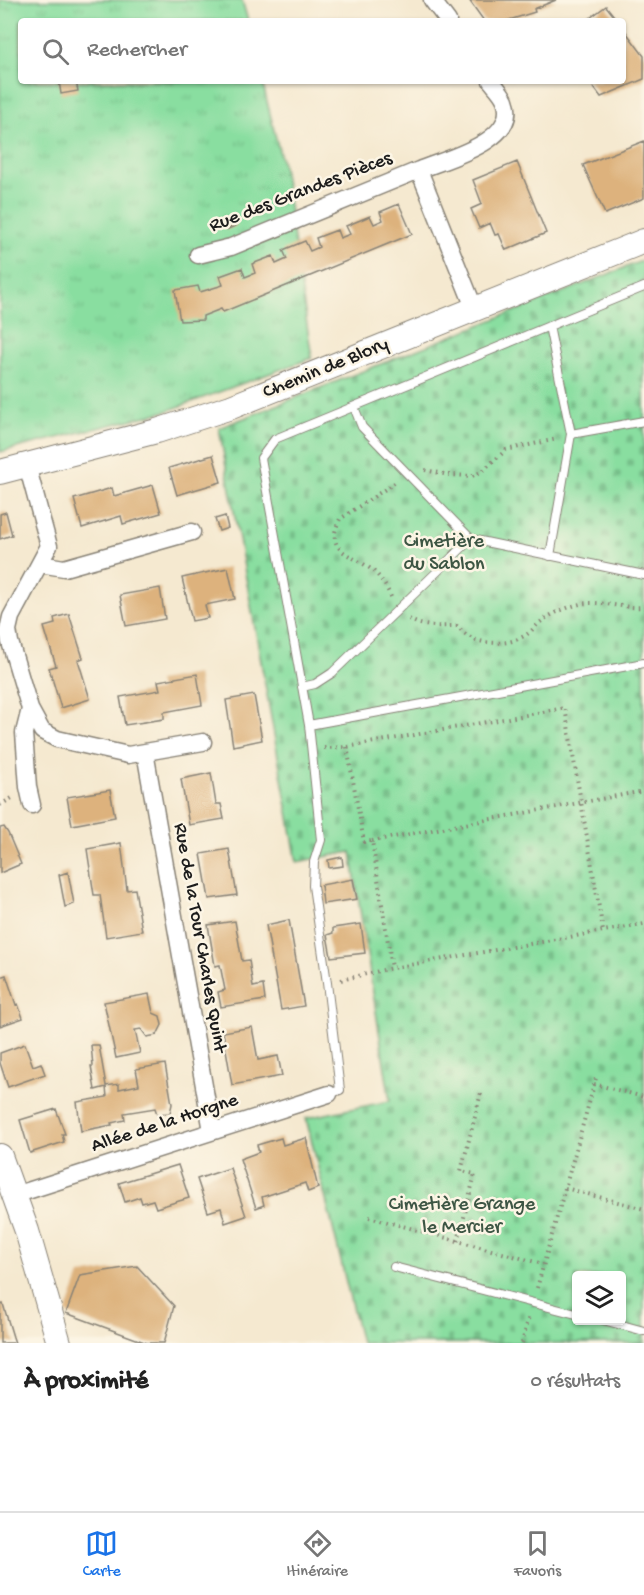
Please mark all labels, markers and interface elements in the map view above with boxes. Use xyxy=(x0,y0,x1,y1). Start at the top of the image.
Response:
search box xyxy=(18,18,626,84)
icon: search xyxy=(39,35,72,68)
text: Rechercher xyxy=(87,38,187,64)
street label: Rue des Grandes Pièces xyxy=(206,147,396,238)
street label: Chemin de Blory xyxy=(260,333,392,405)
park label: Cimetière du Sablon xyxy=(403,531,485,577)
street label: Rue de la Tour Charles Quint xyxy=(167,821,231,1056)
street label: Allée de la Horgne xyxy=(89,1089,242,1159)
park label: Cimetière Grange le Mercier xyxy=(389,1194,536,1240)
map controls xyxy=(572,1271,626,1325)
button: layers xyxy=(572,1271,626,1325)
text: À proximité xyxy=(24,1367,148,1398)
text: 0 résultats xyxy=(531,1371,620,1394)
tab: Carte xyxy=(83,1527,121,1582)
tab: Itinéraire xyxy=(286,1527,348,1582)
tab: Favoris xyxy=(514,1527,561,1582)

